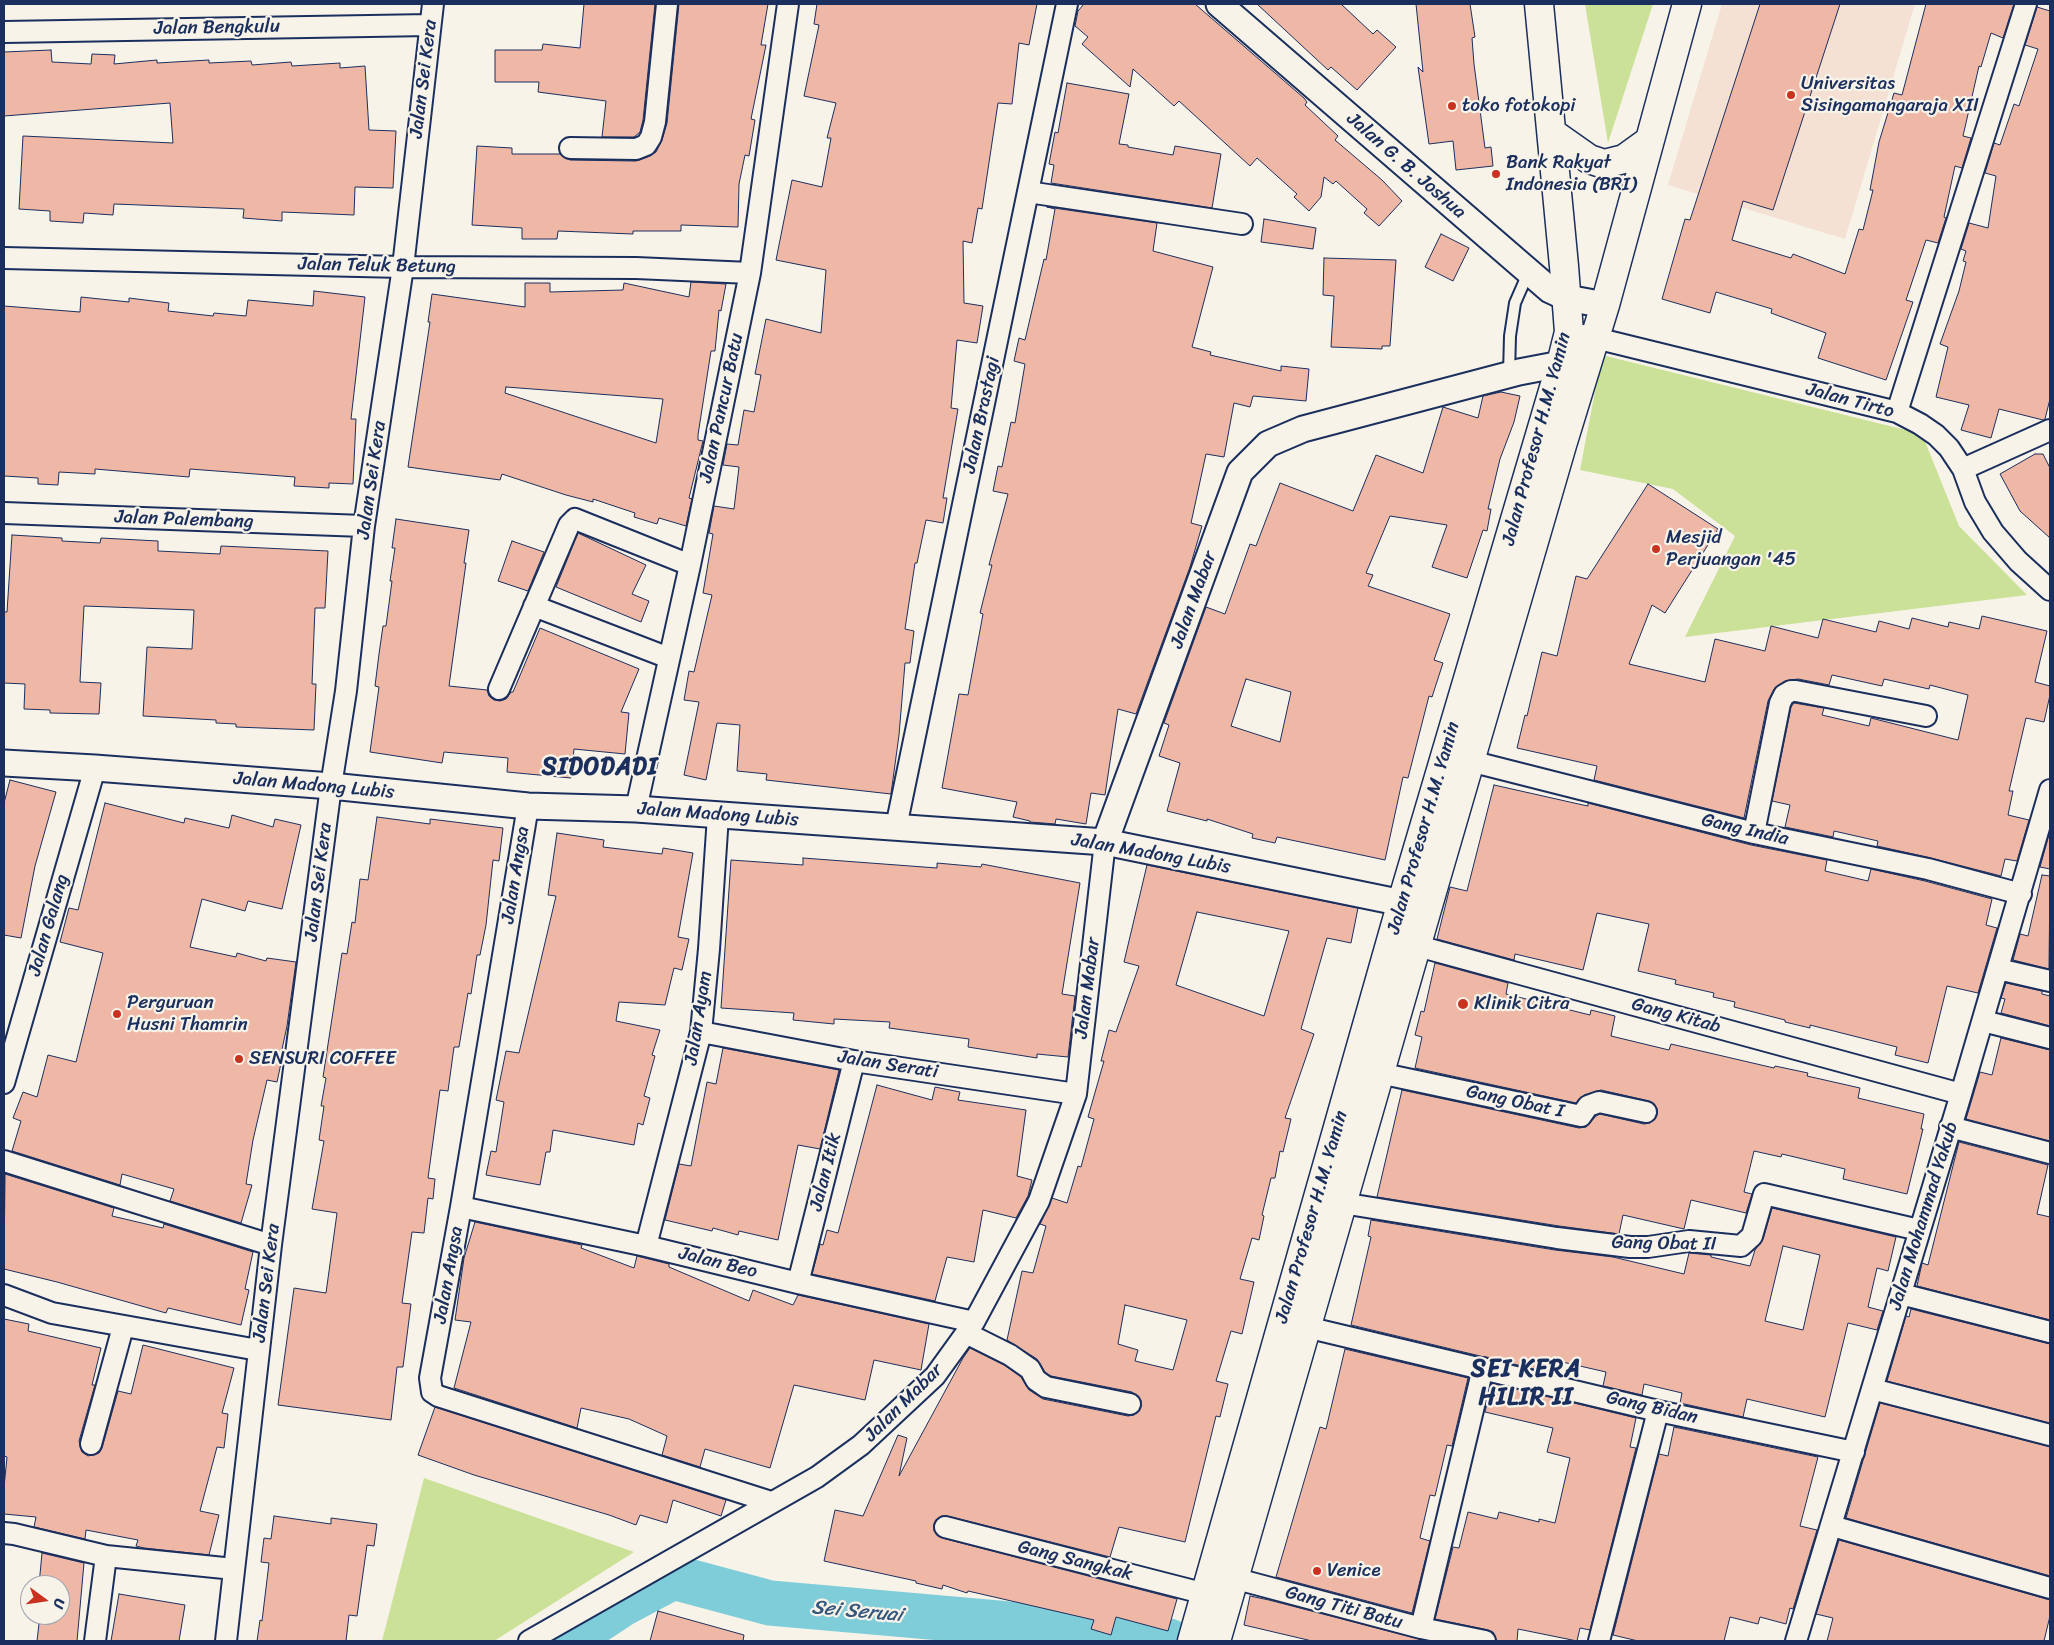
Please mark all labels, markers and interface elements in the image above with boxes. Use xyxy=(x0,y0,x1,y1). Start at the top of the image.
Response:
street label: Jalan Bengkulu xyxy=(154,16,280,40)
street label: Jalan Sei Kera xyxy=(405,18,443,140)
place label: Universitas Sisingamangaraja XII xyxy=(1801,73,1979,117)
marker: Universitas Sisingamangaraja XII xyxy=(1785,89,1797,101)
place label: toko fotokopi xyxy=(1462,95,1575,117)
marker: toko fotokopi xyxy=(1446,100,1458,112)
street label: Jalan G. B. Joshua xyxy=(1342,108,1470,224)
place label: Bank Rakyat Indonesia (BRI) xyxy=(1506,152,1636,196)
marker: Bank Rakyat Indonesia (BRI) xyxy=(1490,168,1502,180)
street label: Jalan Teluk Betung xyxy=(298,253,456,279)
street label: Jalan Profesor H.M. Yamin xyxy=(1498,330,1576,548)
street label: Jalan Pancur Batu xyxy=(695,331,749,485)
street label: Jalan Brastagi xyxy=(959,355,1005,475)
street label: Jalan Tirto xyxy=(1804,378,1896,424)
street label: Jalan Sei Kera xyxy=(352,419,392,541)
street label: Jalan Palembang xyxy=(114,506,254,534)
place label: Mesjid Perjuangan '45 xyxy=(1666,527,1796,571)
marker: Mesjid Perjuangan '45 xyxy=(1650,543,1662,555)
street label: Jalan Mabar xyxy=(1166,548,1222,652)
street label: Jalan Profesor H.M. Yamin xyxy=(1383,719,1465,937)
district label: SIDODADI xyxy=(541,754,659,782)
street label: Jalan Madong Lubis xyxy=(233,768,395,804)
street label: Jalan Madong Lubis xyxy=(637,798,799,832)
street label: Gang India xyxy=(1699,809,1791,851)
street label: Jalan Sei Kera xyxy=(300,821,338,943)
street label: Jalan Angsa xyxy=(497,825,535,925)
street label: Jalan Madong Lubis xyxy=(1070,829,1232,879)
street label: Jalan Galang xyxy=(24,872,74,978)
street label: Jalan Mabar xyxy=(1071,936,1105,1040)
street label: Jalan Ayam xyxy=(680,969,718,1067)
place label: Perguruan Husni Thamrin xyxy=(127,992,248,1036)
place label: Klinik Citra xyxy=(1474,993,1569,1015)
street label: Gang Kitab xyxy=(1629,993,1723,1039)
marker: Klinik Citra xyxy=(1456,997,1470,1011)
marker: Perguruan Husni Thamrin xyxy=(111,1008,123,1020)
street label: Jalan Serati xyxy=(836,1046,940,1084)
place label: SENSURI COFFEE xyxy=(249,1048,396,1070)
marker: SENSURI COFFEE xyxy=(233,1053,245,1065)
street label: Gang Obat I xyxy=(1464,1081,1566,1123)
street label: Jalan Profesor H.M. Yamin xyxy=(1271,1108,1353,1326)
street label: Jalan Mohammad Yakub xyxy=(1885,1119,1963,1313)
street label: Jalan Itik xyxy=(805,1131,847,1213)
street label: Jalan Sei Kera xyxy=(248,1222,286,1344)
street label: Jalan Angsa xyxy=(429,1225,469,1325)
street label: Gang Obat II xyxy=(1611,1232,1717,1256)
street label: Jalan Beo xyxy=(676,1242,760,1284)
district label: SEI KERA HILIR II xyxy=(1471,1356,1581,1412)
street label: Jalan Mabar xyxy=(860,1359,948,1447)
street label: Gang Bidan xyxy=(1604,1386,1700,1430)
street label: Gang Sangkak xyxy=(1015,1536,1135,1586)
place label: Venice xyxy=(1327,1560,1381,1582)
marker: Venice xyxy=(1311,1565,1323,1577)
north arrow xyxy=(20,1575,70,1625)
street label: Gang Titi Batu xyxy=(1283,1581,1405,1635)
text: U xyxy=(46,1596,72,1611)
water label: Sei Seruai xyxy=(811,1596,903,1628)

